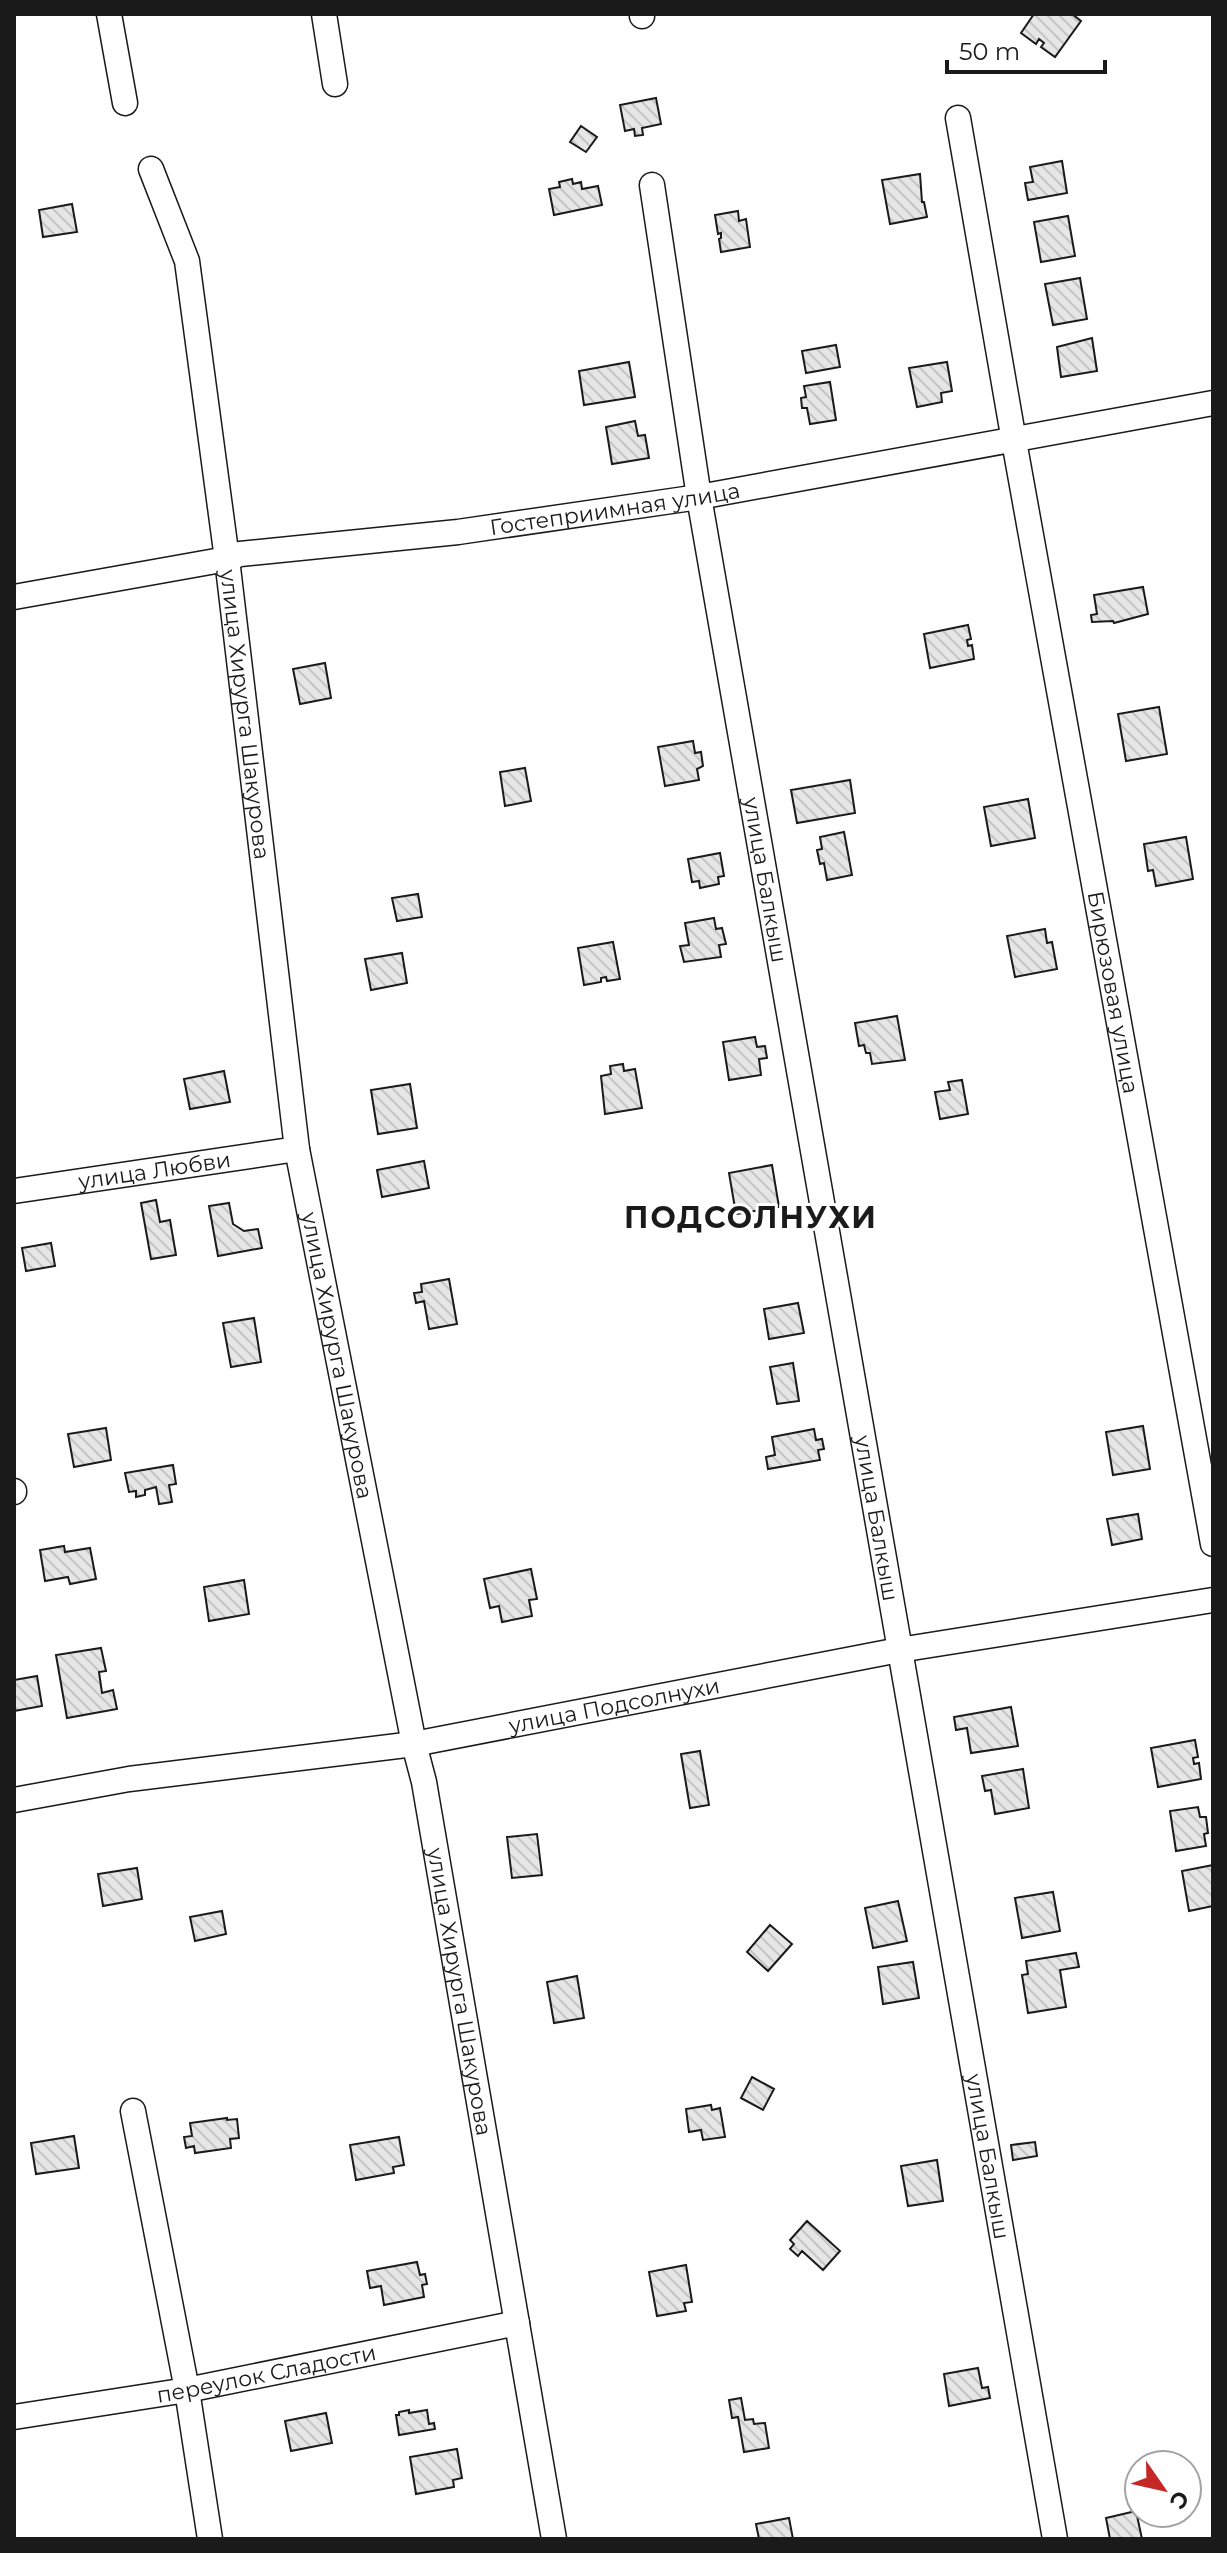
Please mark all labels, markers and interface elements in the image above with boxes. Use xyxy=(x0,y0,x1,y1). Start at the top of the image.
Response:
scale bar xyxy=(947,24,1105,74)
text: 50 m xyxy=(959,37,1020,66)
street label: Гостеприимная улица xyxy=(488,477,742,541)
street label: улица Хирурга Шакурова xyxy=(214,567,276,861)
street label: улица Балкыш xyxy=(737,794,793,965)
street label: Бирюзовая улица xyxy=(1081,889,1144,1096)
street label: улица Любви xyxy=(75,1146,233,1195)
district label: ПОДСОЛНУХИ xyxy=(624,1199,878,1236)
street label: улица Хирурга Шакурова xyxy=(296,1209,378,1501)
street label: улица Балкыш xyxy=(849,1432,904,1603)
street label: улица Подсолнухи xyxy=(506,1672,722,1740)
street label: улица Хирурга Шакурова xyxy=(421,1845,498,2138)
street label: улица Балкыш xyxy=(960,2071,1016,2241)
street label: переулок Сладости xyxy=(155,2339,378,2409)
north arrow xyxy=(1123,2449,1203,2529)
text: С xyxy=(1163,2486,1195,2514)

